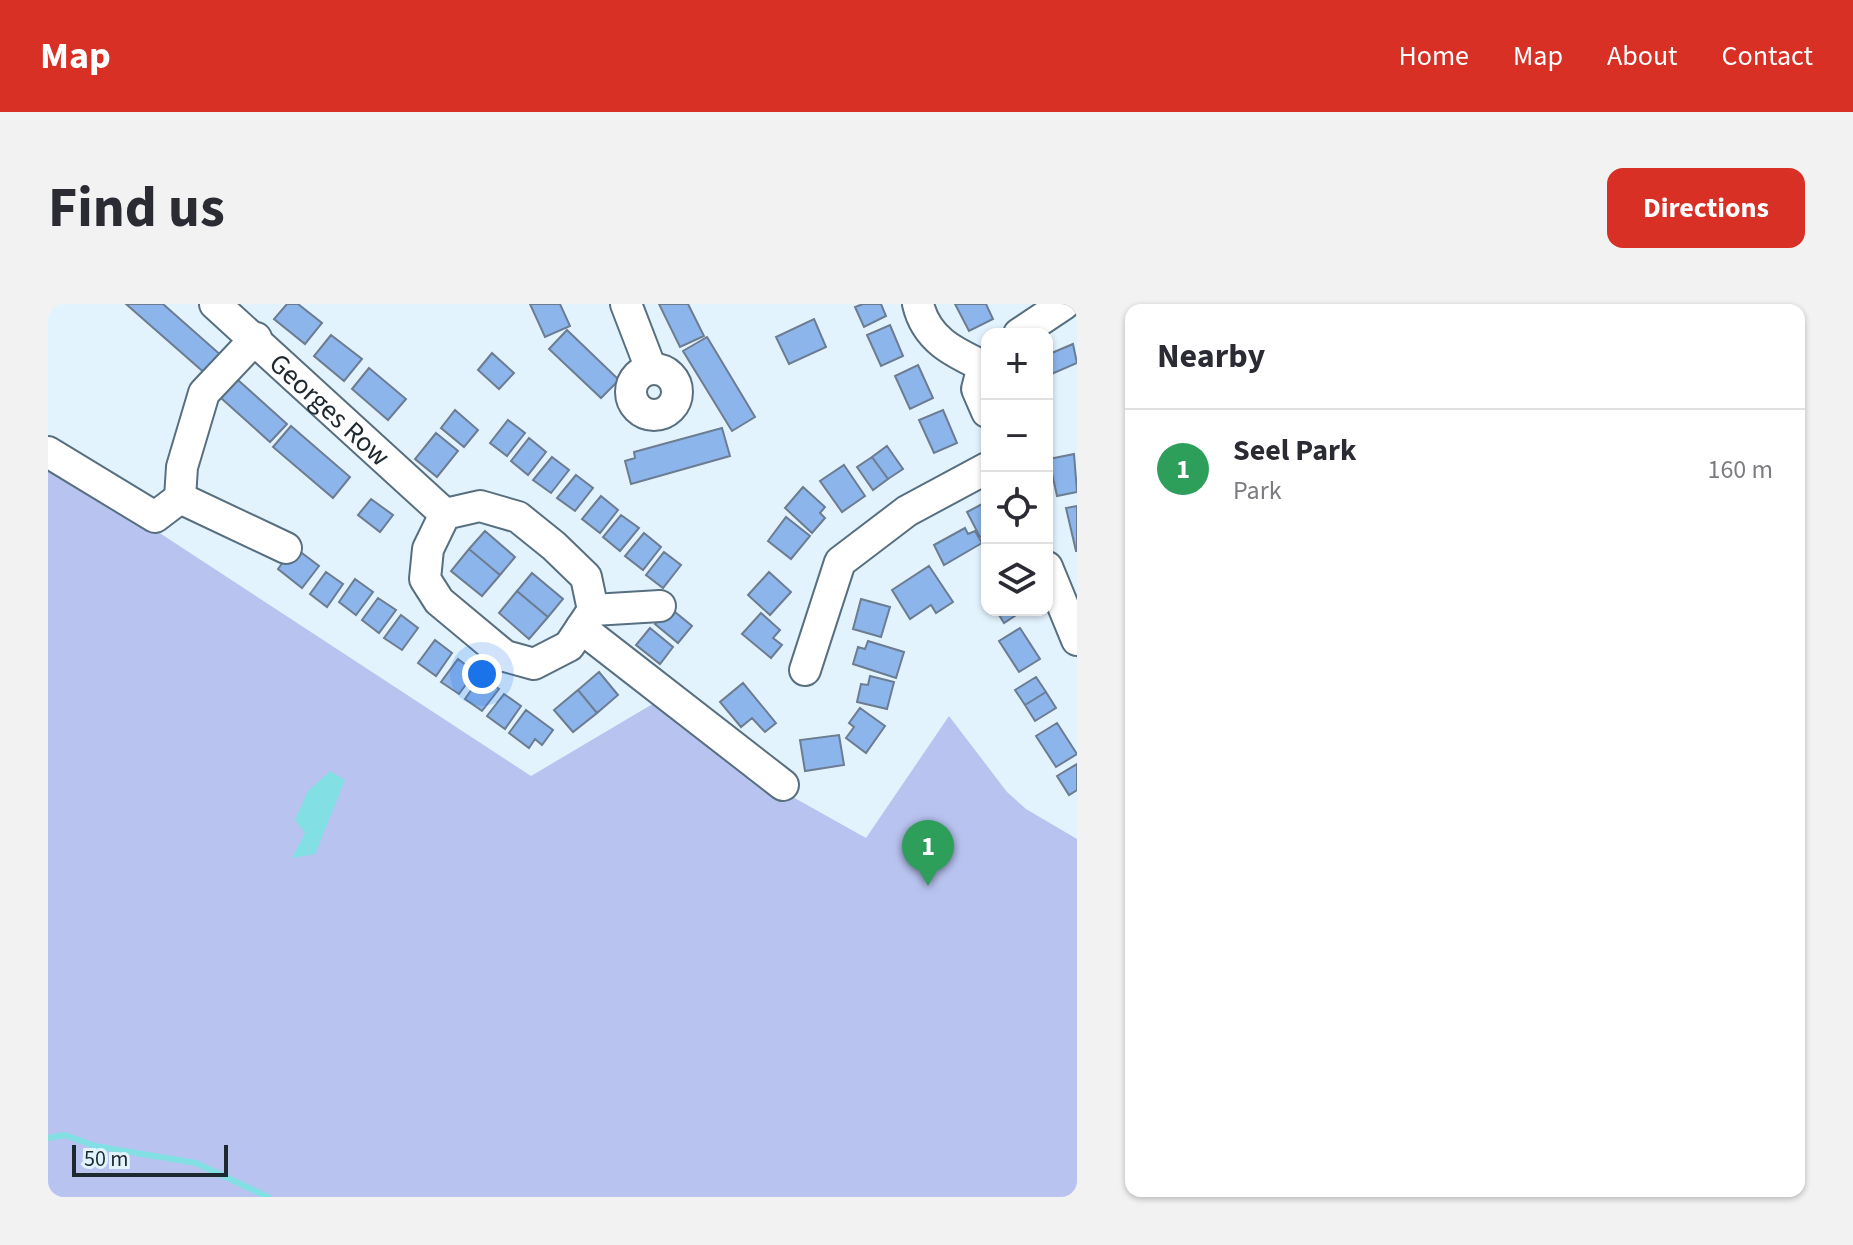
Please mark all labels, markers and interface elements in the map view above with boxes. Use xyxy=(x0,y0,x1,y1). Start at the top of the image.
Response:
text: Map xyxy=(40,29,111,83)
text: Home xyxy=(1398,36,1469,76)
text: Map xyxy=(1513,36,1563,76)
text: About xyxy=(1607,36,1678,76)
text: Contact xyxy=(1722,36,1813,76)
button: Directions xyxy=(1607,168,1805,248)
text: Find us xyxy=(48,169,225,248)
map controls xyxy=(981,328,1053,616)
button: + xyxy=(981,328,1053,400)
text: Nearby xyxy=(1157,332,1265,381)
street label: Georges Row xyxy=(260,344,399,476)
button: − xyxy=(981,400,1053,472)
text: Seel Park xyxy=(1233,429,1356,472)
text: 1 xyxy=(1176,451,1190,488)
text: 160 m xyxy=(1707,451,1773,488)
button: locate xyxy=(981,472,1053,544)
text: Park xyxy=(1233,472,1282,509)
button: layers xyxy=(981,544,1053,616)
your location xyxy=(462,654,502,694)
pin: 1 xyxy=(902,820,954,886)
scale bar xyxy=(72,1141,228,1177)
text: 50 m xyxy=(84,1143,129,1175)

